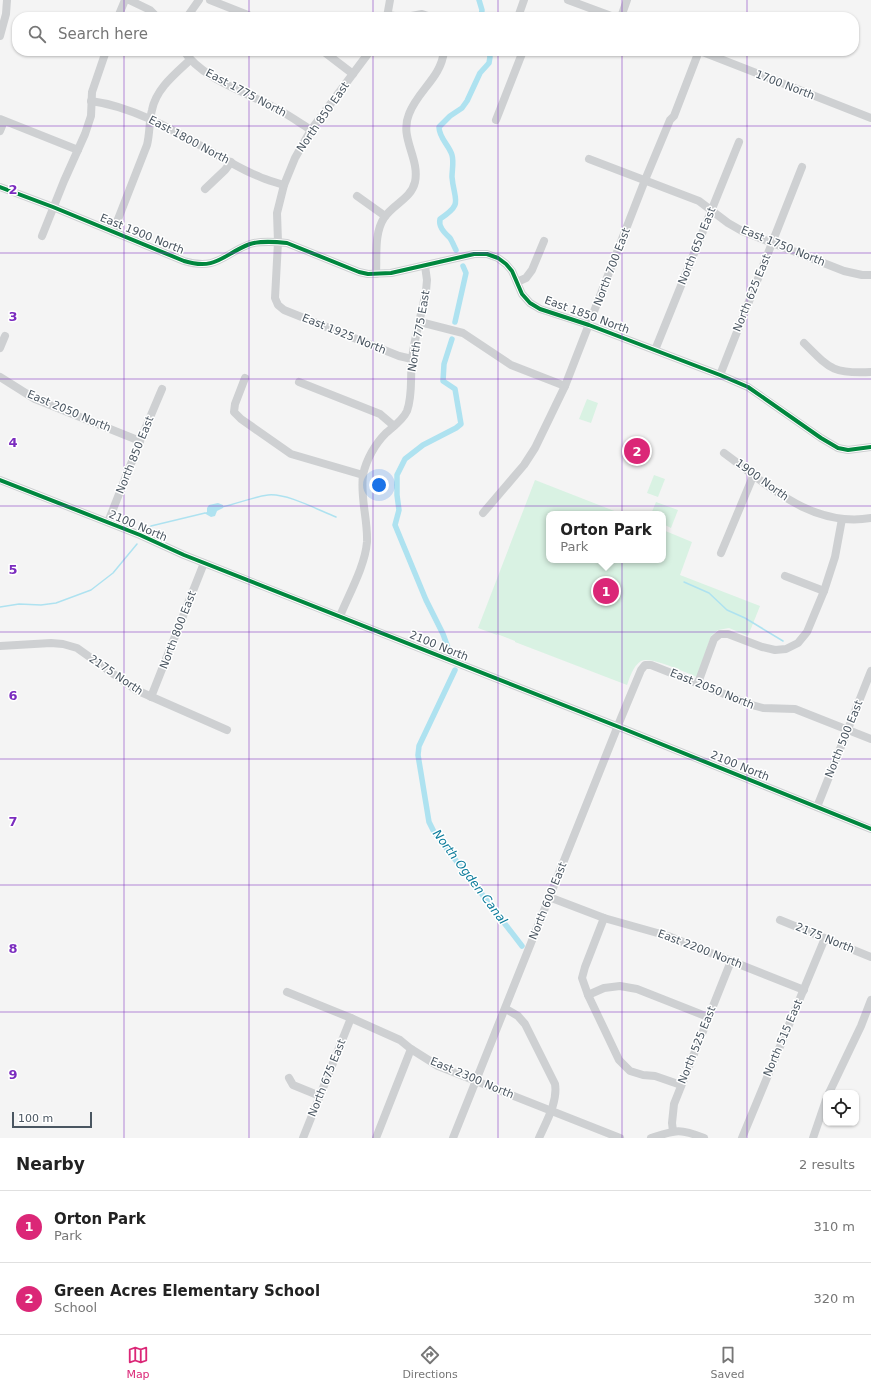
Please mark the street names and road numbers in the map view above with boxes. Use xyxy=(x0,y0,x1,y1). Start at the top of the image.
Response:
street label: East 1775 North xyxy=(203,66,289,120)
street label: 1700 North xyxy=(754,68,816,102)
street label: North 850 East xyxy=(294,79,352,155)
street label: East 1800 North xyxy=(146,113,232,167)
street label: North 650 East xyxy=(676,205,719,287)
street label: East 1900 North xyxy=(98,211,186,257)
street label: East 1750 North xyxy=(739,223,827,269)
street label: North 700 East xyxy=(591,226,633,308)
street label: North 625 East xyxy=(731,252,774,334)
street label: North 775 East xyxy=(405,289,433,373)
street label: East 1850 North xyxy=(543,294,631,336)
street label: East 1925 North xyxy=(300,311,388,357)
street label: East 2050 North xyxy=(25,388,113,434)
street label: North 850 East xyxy=(114,414,157,496)
street label: 1900 North xyxy=(733,456,791,504)
street label: 2100 North xyxy=(107,508,169,544)
street label: North 800 East xyxy=(157,589,199,671)
street label: 2100 North xyxy=(408,628,470,664)
street label: 2175 North xyxy=(87,652,145,698)
street label: East 2050 North xyxy=(668,666,756,712)
street label: North 500 East xyxy=(823,698,866,780)
street label: 2100 North xyxy=(709,748,771,784)
street label: North 600 East xyxy=(527,860,570,942)
street label: 2175 North xyxy=(794,920,856,956)
street label: East 2200 North xyxy=(656,927,744,971)
street label: North 515 East xyxy=(761,997,805,1079)
street label: North 525 East xyxy=(676,1004,719,1086)
street label: North 675 East xyxy=(306,1037,349,1119)
street label: East 2300 North xyxy=(428,1055,516,1101)

